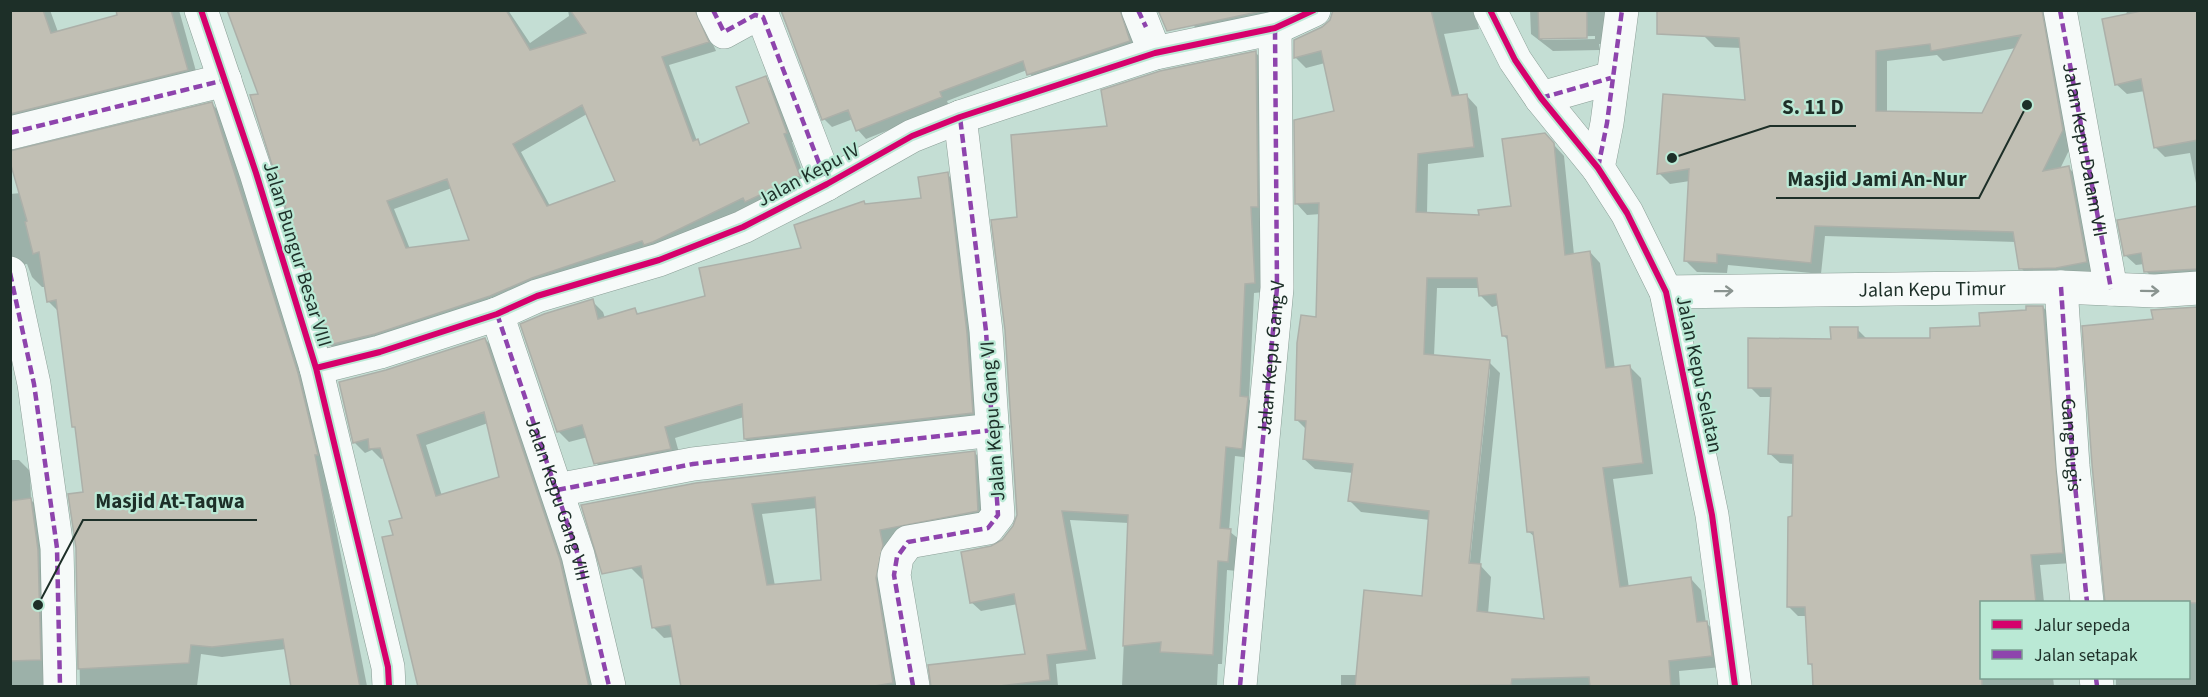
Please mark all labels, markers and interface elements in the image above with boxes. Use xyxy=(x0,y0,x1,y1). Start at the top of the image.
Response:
street label: Jalan Kepu Dalam VII xyxy=(2055,61,2114,239)
callout: S. 11 D xyxy=(1770,87,1856,126)
text: S. 11 D xyxy=(1782,92,1844,122)
street label: Jalan Kepu IV xyxy=(752,136,865,214)
street label: Jalan Bungur Besar VIII xyxy=(256,158,339,350)
callout: Masjid Jami An-Nur xyxy=(1776,159,1979,198)
text: Masjid Jami An-Nur xyxy=(1787,164,1967,194)
street label: Jalan Kepu Timur xyxy=(1858,275,2006,305)
street label: Jalan Kepu Gang V xyxy=(1250,279,1292,436)
one-way arrow xyxy=(1714,285,1734,297)
one-way arrow xyxy=(2139,285,2159,296)
street label: Jalan Kepu Selatan xyxy=(1669,293,1729,455)
street label: Jalan Kepu Gang VI xyxy=(973,340,1013,502)
street label: Gang Bugis xyxy=(2053,397,2089,493)
street label: Jalan Kepu Gang VIII xyxy=(518,414,597,584)
callout: Masjid At-Taqwa xyxy=(83,481,257,520)
text: Masjid At-Taqwa xyxy=(95,486,245,516)
legend xyxy=(1980,601,2190,679)
text: Jalur sepeda xyxy=(2034,613,2130,638)
text: Jalan setapak xyxy=(2034,643,2138,668)

